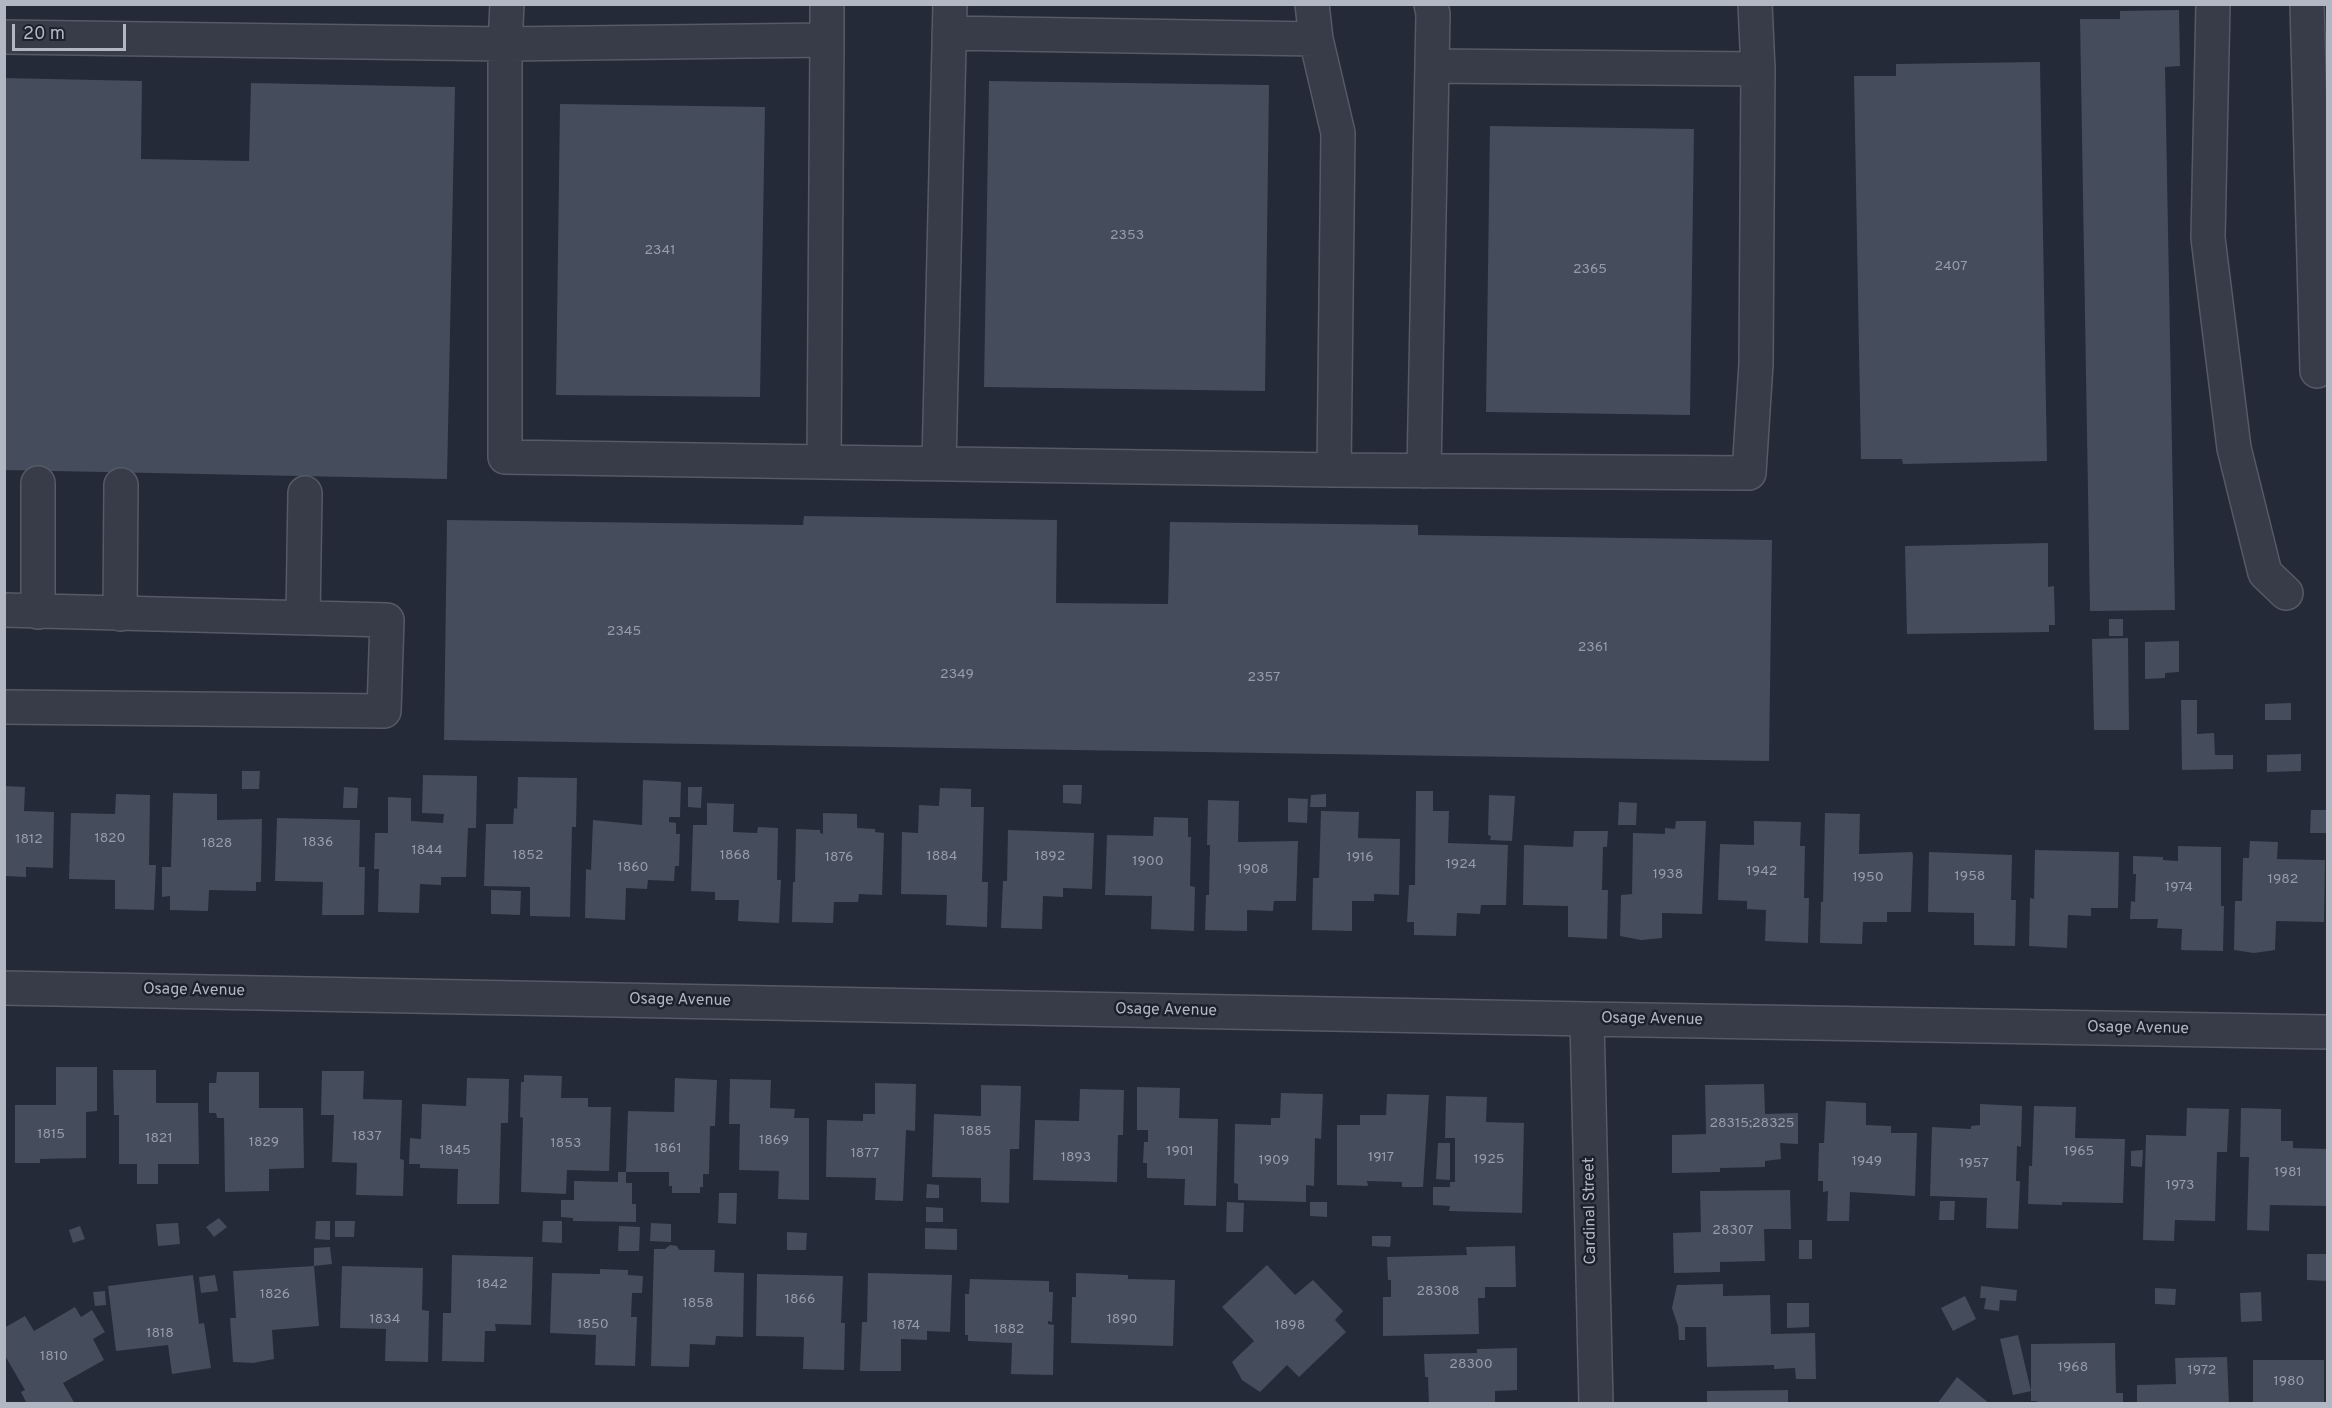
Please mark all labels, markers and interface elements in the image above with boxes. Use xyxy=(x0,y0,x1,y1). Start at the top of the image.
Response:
scale bar xyxy=(15,12,129,50)
text: 20 m xyxy=(23,23,65,46)
house number: 2353 xyxy=(1110,228,1144,244)
house number: 2341 xyxy=(645,243,675,259)
house number: 2407 xyxy=(1935,259,1967,275)
house number: 2365 xyxy=(1573,262,1607,278)
house number: 2345 xyxy=(607,624,641,640)
house number: 2361 xyxy=(1578,640,1608,656)
house number: 2349 xyxy=(940,667,974,683)
house number: 2357 xyxy=(1248,670,1280,686)
house number: 1820 xyxy=(94,831,126,847)
house number: 1812 xyxy=(15,832,43,848)
house number: 1836 xyxy=(303,835,333,851)
house number: 1828 xyxy=(202,836,232,852)
house number: 1844 xyxy=(411,843,443,859)
house number: 1852 xyxy=(513,848,543,864)
house number: 1868 xyxy=(720,848,750,864)
house number: 1884 xyxy=(926,849,958,865)
house number: 1892 xyxy=(1035,849,1065,865)
house number: 1876 xyxy=(825,850,853,866)
house number: 1916 xyxy=(1346,850,1374,866)
house number: 1900 xyxy=(1132,854,1164,870)
house number: 1924 xyxy=(1446,857,1476,873)
house number: 1860 xyxy=(617,860,649,876)
house number: 1908 xyxy=(1237,862,1269,878)
house number: 1942 xyxy=(1747,864,1777,880)
house number: 1938 xyxy=(1653,867,1683,883)
house number: 1958 xyxy=(1955,869,1985,885)
house number: 1950 xyxy=(1852,870,1884,886)
house number: 1982 xyxy=(2268,872,2298,888)
house number: 1974 xyxy=(2165,880,2193,896)
street label: Osage Avenue xyxy=(143,981,245,1001)
street label: Osage Avenue xyxy=(629,991,731,1011)
street label: Osage Avenue xyxy=(1115,1001,1217,1021)
street label: Osage Avenue xyxy=(1601,1010,1703,1030)
street label: Osage Avenue xyxy=(2087,1019,2189,1039)
house number: 28315;28325 xyxy=(1709,1116,1795,1132)
house number: 1885 xyxy=(960,1124,992,1140)
house number: 1815 xyxy=(37,1127,65,1143)
house number: 1837 xyxy=(352,1129,382,1145)
house number: 1821 xyxy=(145,1131,173,1147)
house number: 1869 xyxy=(759,1133,789,1149)
house number: 1829 xyxy=(249,1135,279,1151)
house number: 1853 xyxy=(551,1136,581,1152)
house number: 1861 xyxy=(654,1141,682,1157)
house number: 1845 xyxy=(439,1143,471,1159)
house number: 1901 xyxy=(1166,1144,1194,1160)
house number: 1965 xyxy=(2064,1144,2094,1160)
house number: 1877 xyxy=(851,1146,879,1162)
house number: 1893 xyxy=(1061,1150,1091,1166)
house number: 1917 xyxy=(1368,1150,1394,1166)
house number: 1925 xyxy=(1474,1152,1504,1168)
house number: 1909 xyxy=(1259,1153,1289,1169)
house number: 1949 xyxy=(1852,1154,1882,1170)
house number: 1957 xyxy=(1959,1156,1989,1172)
street label: Cardinal Street xyxy=(1580,1157,1602,1265)
house number: 1981 xyxy=(2274,1165,2302,1181)
house number: 1973 xyxy=(2166,1178,2194,1194)
house number: 28307 xyxy=(1712,1223,1754,1239)
house number: 1842 xyxy=(476,1277,508,1293)
house number: 28308 xyxy=(1417,1284,1459,1300)
house number: 1826 xyxy=(260,1287,290,1303)
house number: 1866 xyxy=(785,1292,815,1308)
house number: 1858 xyxy=(682,1296,714,1312)
house number: 1834 xyxy=(370,1312,400,1328)
house number: 1890 xyxy=(1107,1312,1137,1328)
house number: 1850 xyxy=(577,1317,609,1333)
house number: 1874 xyxy=(892,1318,920,1334)
house number: 1898 xyxy=(1275,1318,1305,1334)
house number: 1882 xyxy=(994,1322,1024,1338)
house number: 1818 xyxy=(146,1326,174,1342)
house number: 1810 xyxy=(40,1349,68,1365)
house number: 28300 xyxy=(1449,1357,1493,1373)
house number: 1968 xyxy=(2058,1360,2088,1376)
house number: 1972 xyxy=(2188,1363,2216,1379)
house number: 1980 xyxy=(2274,1374,2304,1390)

